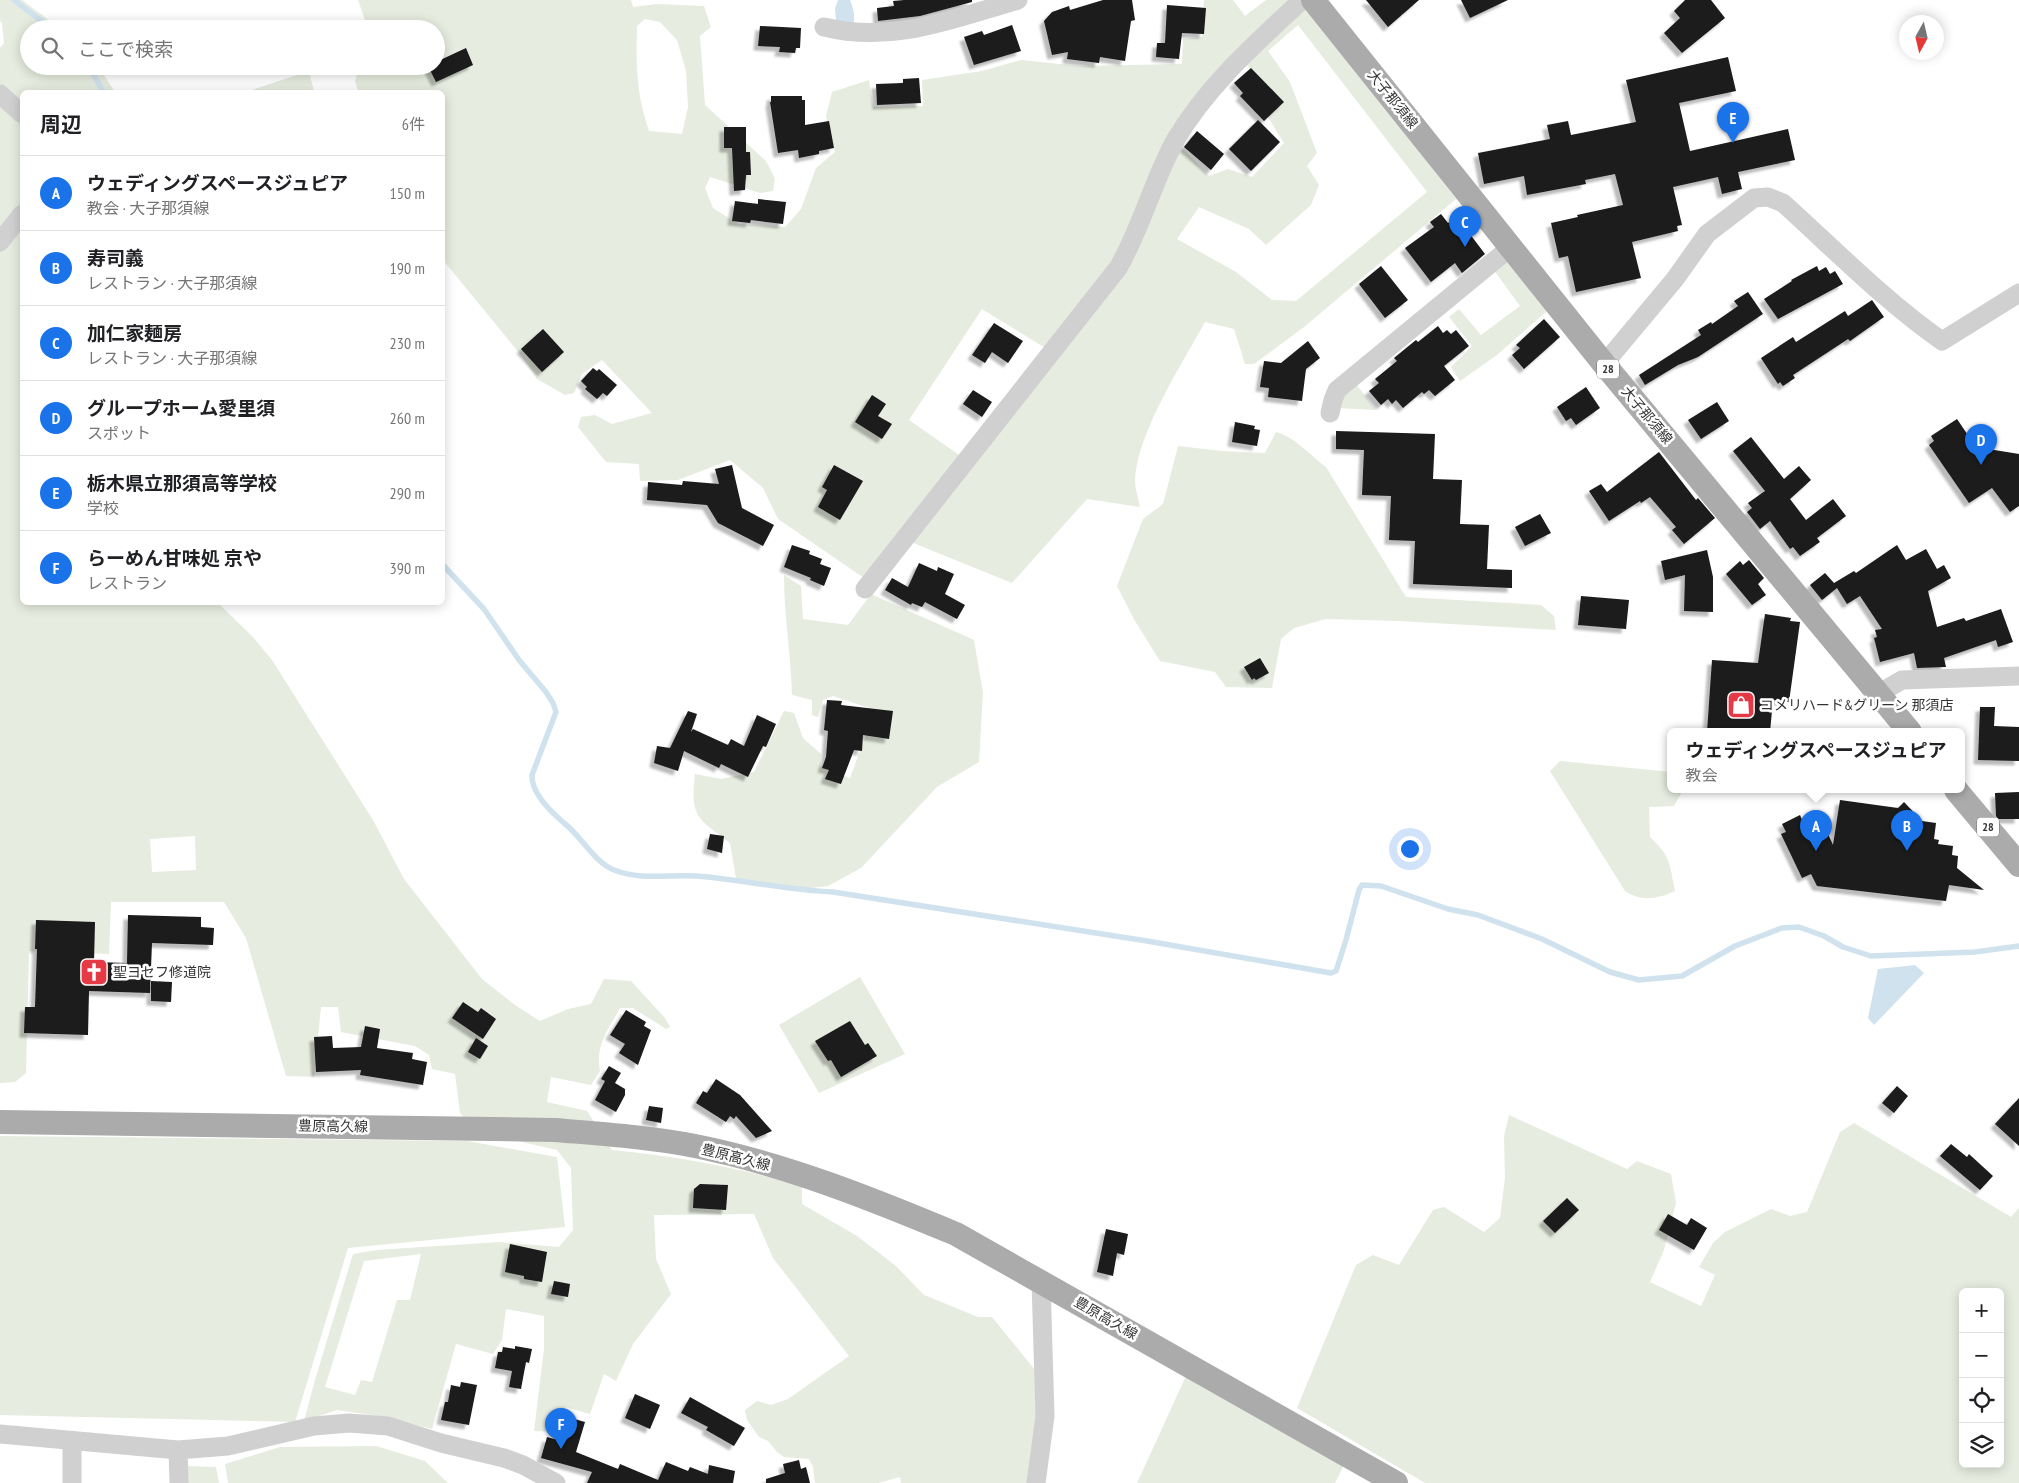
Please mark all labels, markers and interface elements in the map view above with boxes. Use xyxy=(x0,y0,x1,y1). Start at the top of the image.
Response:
north arrow xyxy=(1899,15,1944,60)
search box xyxy=(20,20,445,75)
icon: search xyxy=(38,34,66,62)
text: ここで検索 xyxy=(78,37,173,61)
street label: 大子那須線 xyxy=(1364,66,1422,132)
pin: E xyxy=(1717,102,1749,143)
text: 周辺 xyxy=(40,111,82,138)
text: 6件 xyxy=(402,114,425,134)
text: ウェディングスペースジュピア xyxy=(87,171,348,195)
text: A xyxy=(52,183,60,203)
text: 150 m xyxy=(390,183,425,203)
text: 教会 · 大子那須線 xyxy=(87,198,209,218)
pin: C xyxy=(1449,206,1481,247)
text: 寿司義 xyxy=(87,246,144,270)
text: B xyxy=(52,258,60,278)
text: 190 m xyxy=(390,258,425,278)
text: レストラン · 大子那須線 xyxy=(87,273,257,293)
text: 加仁家麺房 xyxy=(87,321,182,345)
text: C xyxy=(52,333,60,353)
text: 230 m xyxy=(390,333,425,353)
text: レストラン · 大子那須線 xyxy=(87,348,257,368)
road number: 28 xyxy=(1597,359,1619,378)
street label: 大子那須線 xyxy=(1618,382,1676,448)
text: グループホーム愛里須 xyxy=(87,396,275,420)
text: D xyxy=(52,408,60,428)
text: 260 m xyxy=(390,408,425,428)
text: スポット xyxy=(87,423,151,443)
pin: D xyxy=(1965,424,1997,465)
text: 栃木県立那須高等学校 xyxy=(87,471,277,495)
text: E xyxy=(53,483,59,503)
text: 290 m xyxy=(390,483,425,503)
text: 学校 xyxy=(87,498,119,518)
text: らーめん甘味処 京や xyxy=(87,546,262,570)
text: F xyxy=(53,558,59,578)
text: 390 m xyxy=(390,558,425,578)
text: レストラン xyxy=(87,573,167,593)
shop icon: コメリハード&グリーン 那須店 xyxy=(1726,690,1756,720)
place label: コメリハード&グリーン 那須店 xyxy=(1760,696,1953,714)
popup xyxy=(1667,728,1965,793)
text: ウェディングスペースジュピア xyxy=(1685,738,1947,762)
text: 教会 xyxy=(1685,765,1717,785)
pin: A xyxy=(1800,810,1832,851)
pin: B xyxy=(1891,810,1923,851)
road number: 28 xyxy=(1977,818,1999,836)
your location xyxy=(1397,836,1423,862)
church icon: 聖ヨセフ修道院 xyxy=(79,957,109,987)
place label: 聖ヨセフ修道院 xyxy=(113,963,211,981)
street label: 豊原高久線 xyxy=(298,1116,368,1136)
street label: 豊原高久線 xyxy=(700,1140,772,1174)
map controls xyxy=(1959,1288,2004,1468)
button: + xyxy=(1959,1288,2004,1333)
street label: 豊原高久線 xyxy=(1071,1293,1141,1343)
button: − xyxy=(1959,1333,2004,1378)
button: locate xyxy=(1959,1378,2004,1423)
pin: F xyxy=(545,1408,577,1449)
button: layers xyxy=(1959,1423,2004,1468)

